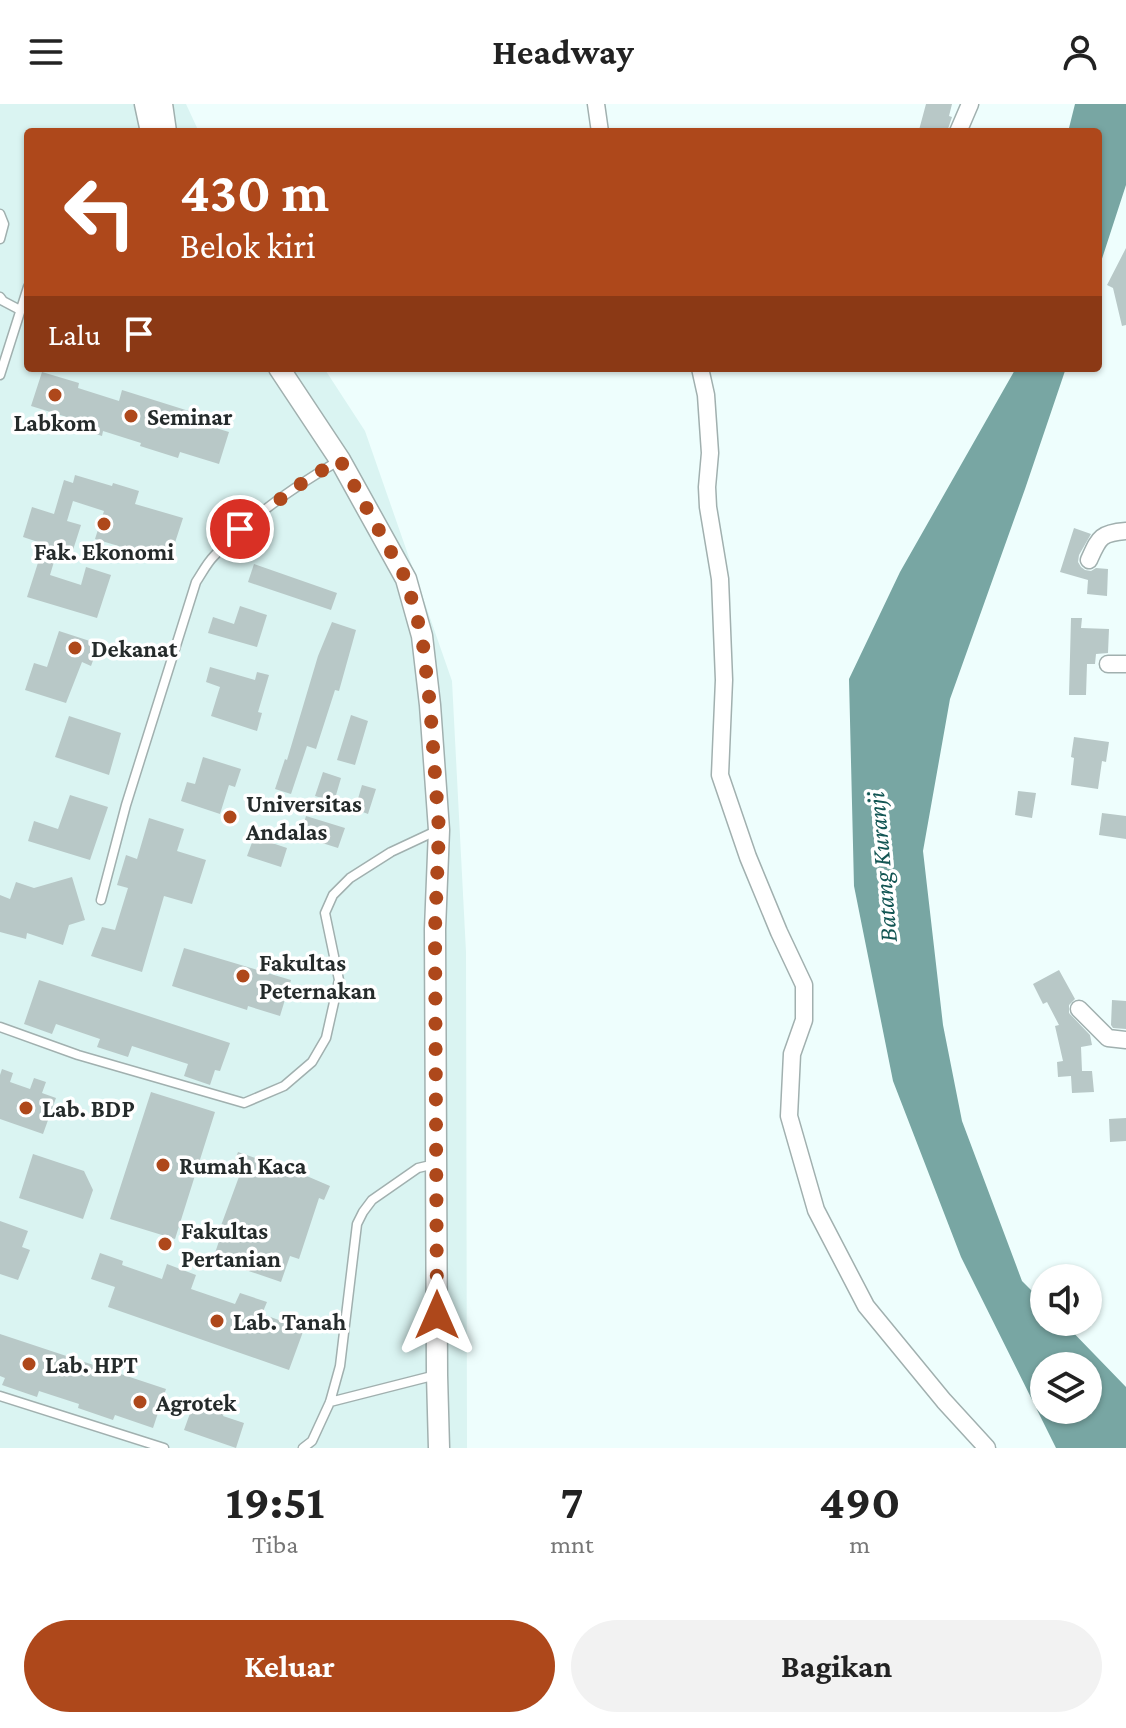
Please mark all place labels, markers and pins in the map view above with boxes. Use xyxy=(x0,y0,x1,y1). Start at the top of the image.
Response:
marker: Labkom xyxy=(46,386,64,404)
place label: Seminar xyxy=(147,403,233,430)
marker: Seminar xyxy=(122,407,140,425)
place label: Labkom xyxy=(13,409,97,436)
pin xyxy=(206,495,274,563)
marker: Fak. Ekonomi xyxy=(95,515,113,533)
place label: Fak. Ekonomi xyxy=(34,538,174,565)
place label: Dekanat xyxy=(91,635,178,662)
marker: Dekanat xyxy=(66,639,84,657)
place label: Universitas Andalas xyxy=(245,790,362,845)
marker: Universitas Andalas xyxy=(221,808,239,826)
place label: Fakultas Peternakan xyxy=(259,949,376,1004)
marker: Fakultas Peternakan xyxy=(234,967,252,985)
place label: Lab. BDP xyxy=(42,1095,135,1122)
marker: Lab. BDP xyxy=(17,1099,35,1117)
place label: Rumah Kaca xyxy=(179,1152,307,1179)
marker: Rumah Kaca xyxy=(154,1156,172,1174)
place label: Fakultas Pertanian xyxy=(181,1217,281,1272)
marker: Fakultas Pertanian xyxy=(156,1235,174,1253)
place label: Lab. Tanah xyxy=(233,1308,346,1335)
marker: Lab. Tanah xyxy=(208,1312,226,1330)
place label: Lab. HPT xyxy=(45,1351,138,1378)
marker: Lab. HPT xyxy=(20,1355,38,1373)
place label: Agrotek xyxy=(155,1389,237,1416)
marker: Agrotek xyxy=(131,1393,149,1411)

